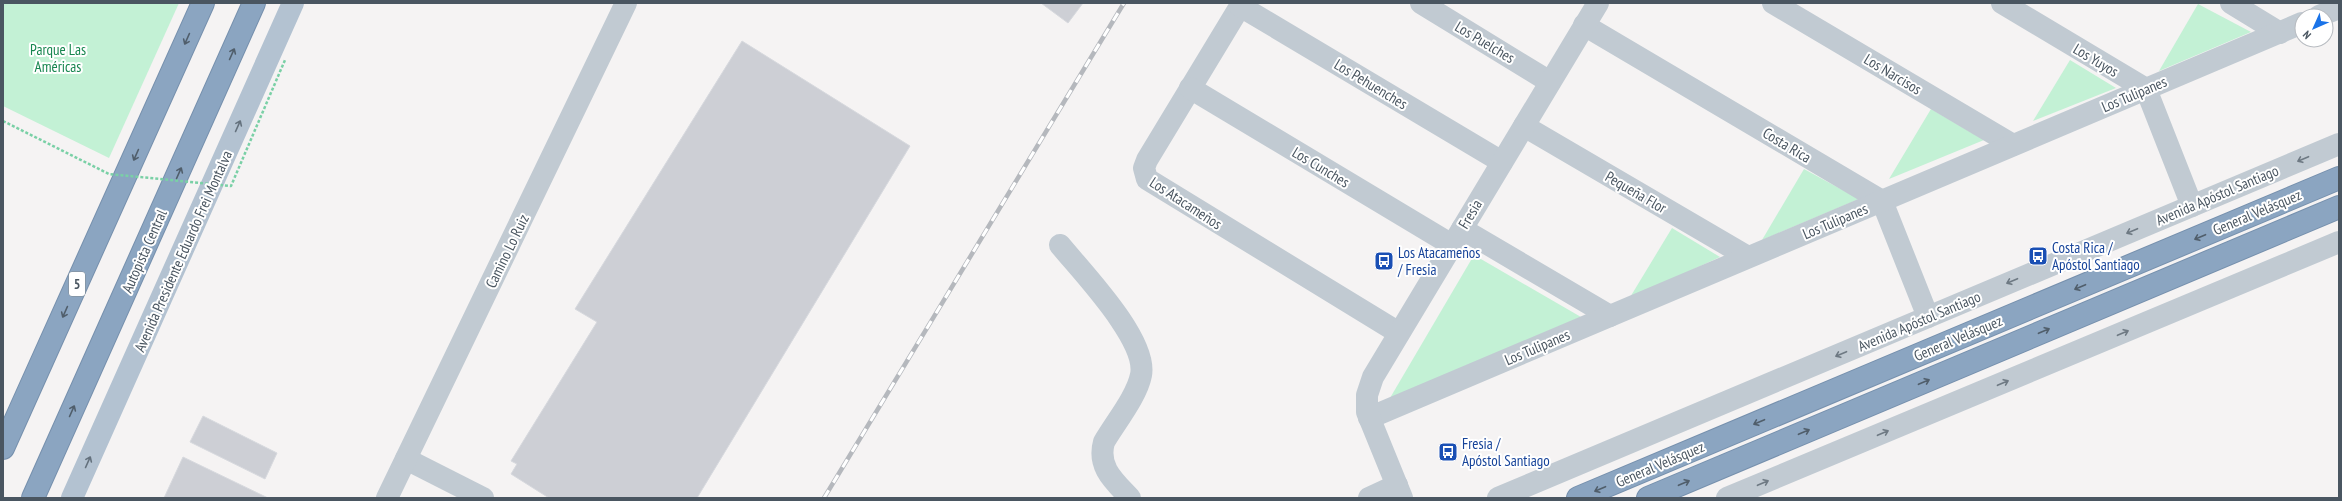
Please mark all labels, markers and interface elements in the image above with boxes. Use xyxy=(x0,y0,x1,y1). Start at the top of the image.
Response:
north arrow xyxy=(2294,8,2334,48)
street label: Los Puelches xyxy=(1452,17,1518,67)
text: N xyxy=(2300,28,2314,42)
one-way arrow xyxy=(183,32,191,44)
street label: Los Yuyos xyxy=(2070,39,2122,81)
park label: Parque Las Américas xyxy=(30,40,86,76)
one-way arrow xyxy=(228,48,236,60)
street label: Los Narcisos xyxy=(1861,49,1925,99)
street label: Los Pehuenches xyxy=(1331,55,1411,113)
street label: Los Tulipanes xyxy=(2099,72,2169,116)
one-way arrow xyxy=(235,121,242,133)
street label: Costa Rica xyxy=(1759,123,1815,167)
street label: Los Cunches xyxy=(1289,143,1353,191)
street label: Avenida Presidente Eduardo Frei Montalva xyxy=(130,147,236,355)
one-way arrow xyxy=(132,149,139,161)
one-way arrow xyxy=(2298,155,2310,163)
street label: Avenida Apóstol Santiago xyxy=(2153,161,2281,229)
one-way arrow xyxy=(176,167,183,179)
street label: Pequeña Flor xyxy=(1602,167,1671,218)
street label: Los Atacameños xyxy=(1146,173,1226,233)
street label: General Velásquez xyxy=(2210,185,2304,239)
street label: Fresia xyxy=(1454,196,1486,232)
street label: Los Tulipanes xyxy=(1800,199,1870,243)
street label: Autopista Central xyxy=(117,206,171,296)
street label: Camino Lo Ruiz xyxy=(481,211,533,291)
one-way arrow xyxy=(2126,228,2138,235)
one-way arrow xyxy=(2194,233,2206,241)
place label: Costa Rica / Apóstol Santiago xyxy=(2052,238,2140,274)
place label: Los Atacameños / Fresia xyxy=(1397,243,1480,279)
bus stop icon: Costa Rica / Apóstol Santiago xyxy=(2027,245,2049,267)
bus stop icon: Los Atacameños / Fresia xyxy=(1373,250,1395,272)
road number: 5 xyxy=(69,272,85,296)
one-way arrow xyxy=(2006,278,2018,286)
one-way arrow xyxy=(2074,284,2086,291)
street label: Avenida Apóstol Santiago xyxy=(1855,287,1983,355)
one-way arrow xyxy=(61,305,68,317)
street label: General Velásquez xyxy=(1911,311,2005,365)
street label: Los Tulipanes xyxy=(1502,325,1572,369)
one-way arrow xyxy=(2037,327,2049,335)
one-way arrow xyxy=(2117,329,2129,336)
one-way arrow xyxy=(1835,351,1847,358)
one-way arrow xyxy=(1917,377,1929,385)
one-way arrow xyxy=(1997,379,2009,386)
one-way arrow xyxy=(69,406,76,418)
one-way arrow xyxy=(1753,419,1765,426)
one-way arrow xyxy=(1797,428,1809,436)
one-way arrow xyxy=(1877,429,1889,436)
place label: Fresia / Apóstol Santiago xyxy=(1462,434,1550,470)
street label: General Velásquez xyxy=(1613,437,1707,491)
bus stop icon: Fresia / Apóstol Santiago xyxy=(1437,441,1459,463)
one-way arrow xyxy=(85,457,92,469)
one-way arrow xyxy=(1678,479,1690,486)
one-way arrow xyxy=(1757,479,1769,486)
one-way arrow xyxy=(1595,485,1607,493)

